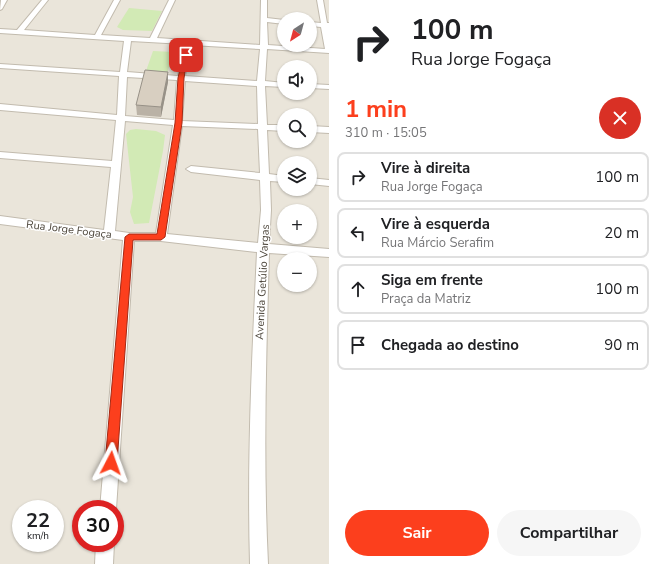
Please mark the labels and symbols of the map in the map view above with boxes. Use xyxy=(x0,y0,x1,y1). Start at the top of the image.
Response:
north arrow xyxy=(277,12,317,52)
pin xyxy=(169,38,203,72)
street label: Rua Jorge Fogaça xyxy=(25,217,113,242)
street label: Avenida Getúlio Vargas xyxy=(252,224,273,340)
position arrow xyxy=(90,442,132,484)
speed limit sign: 30 xyxy=(72,500,124,552)

